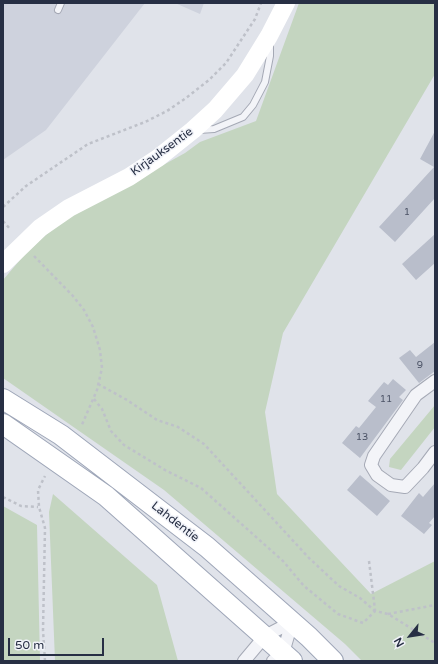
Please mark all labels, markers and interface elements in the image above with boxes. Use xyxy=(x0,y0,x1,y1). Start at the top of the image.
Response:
street label: Kirjauksentie xyxy=(128,125,196,179)
house number: 1 xyxy=(404,206,410,218)
house number: 9 xyxy=(417,359,423,371)
house number: 11 xyxy=(380,393,392,405)
house number: 13 xyxy=(356,431,368,443)
street label: Lahdentie xyxy=(148,499,202,545)
north arrow xyxy=(390,616,430,656)
scale bar xyxy=(10,630,106,656)
text: N xyxy=(391,635,407,649)
text: 50 m xyxy=(15,638,44,652)

